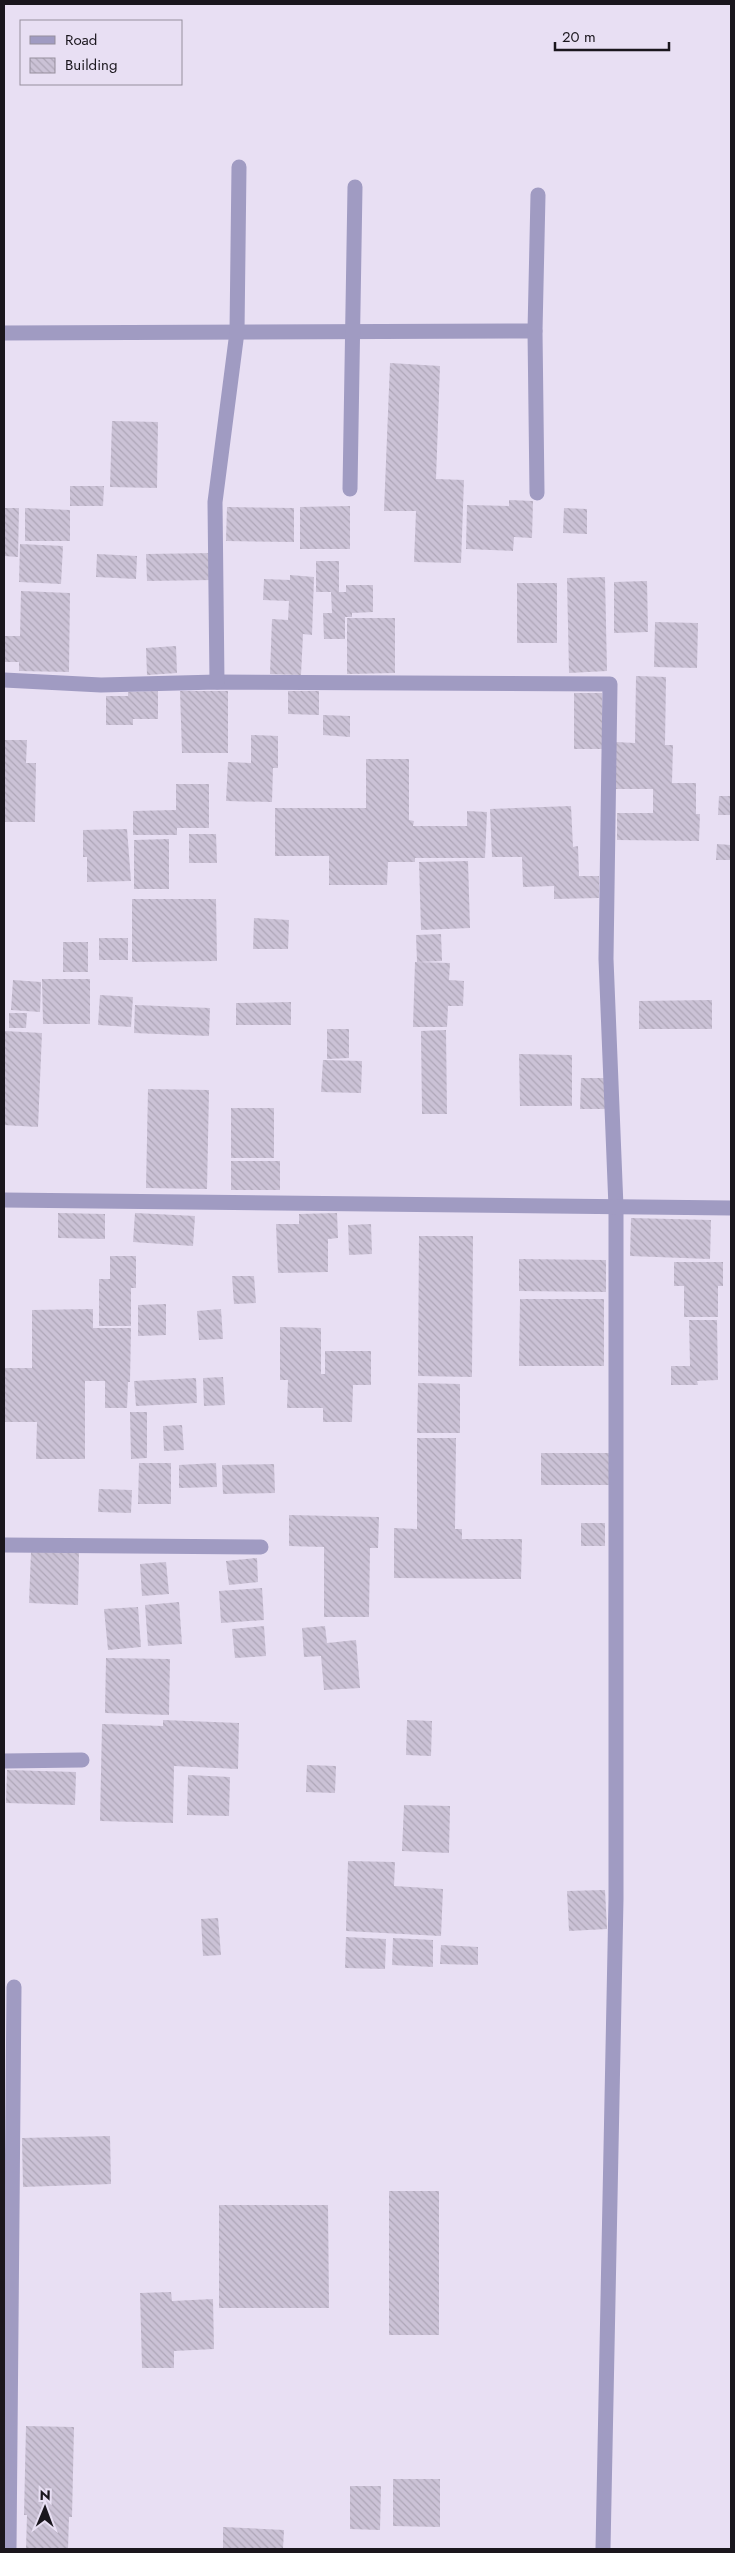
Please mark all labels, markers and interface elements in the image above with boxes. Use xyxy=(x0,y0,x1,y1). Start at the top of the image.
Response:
legend xyxy=(20,20,182,85)
scale bar xyxy=(555,20,669,52)
text: 20 m xyxy=(562,26,596,48)
text: Road xyxy=(65,29,97,51)
text: Building xyxy=(65,54,117,76)
north arrow xyxy=(20,2483,70,2533)
text: N xyxy=(39,2485,51,2505)

